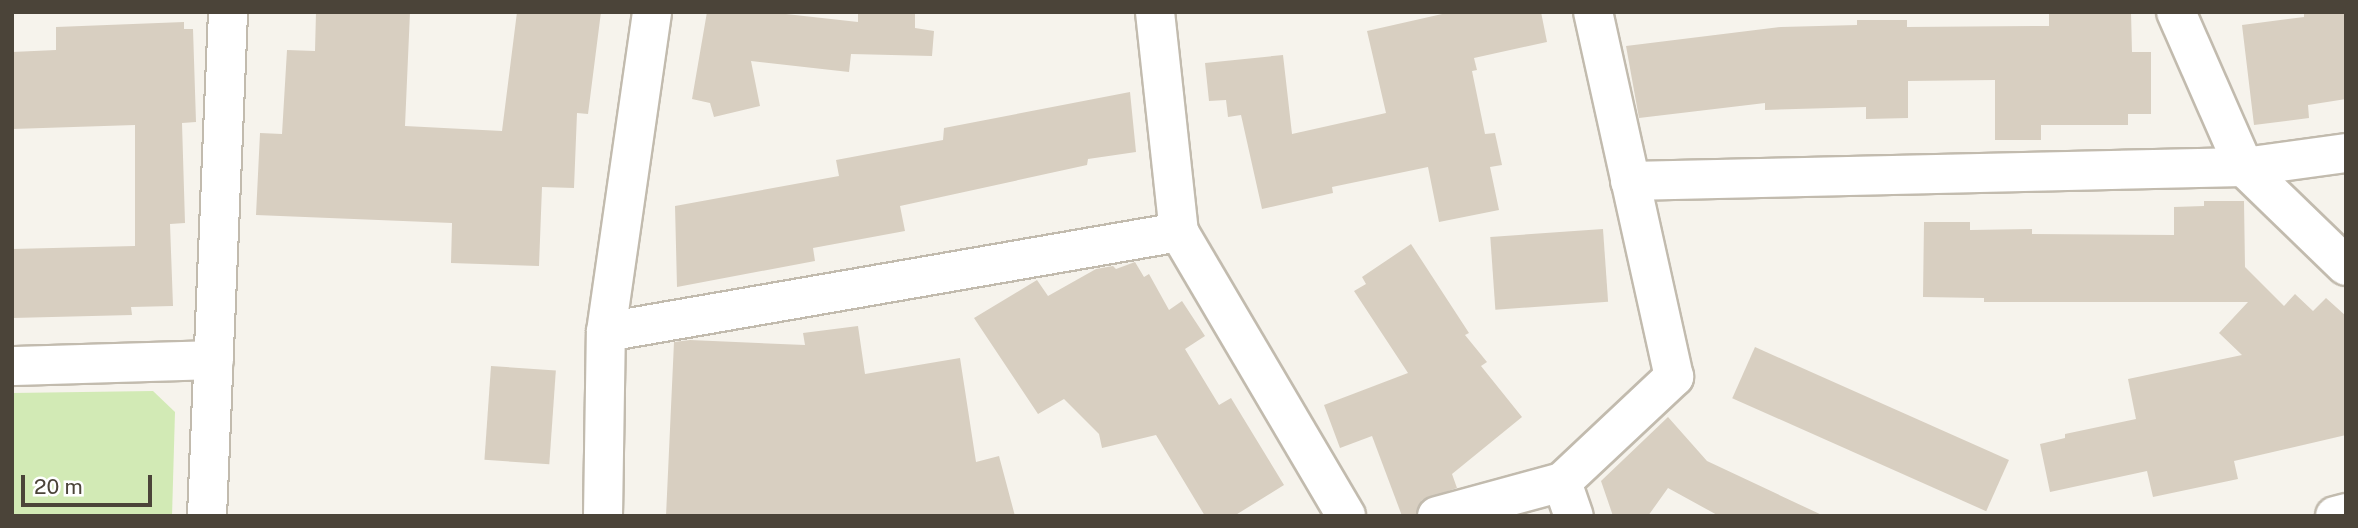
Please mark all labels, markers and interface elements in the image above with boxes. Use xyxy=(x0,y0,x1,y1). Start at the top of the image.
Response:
scale bar xyxy=(24,462,156,506)
text: 20 m xyxy=(34,474,83,499)

